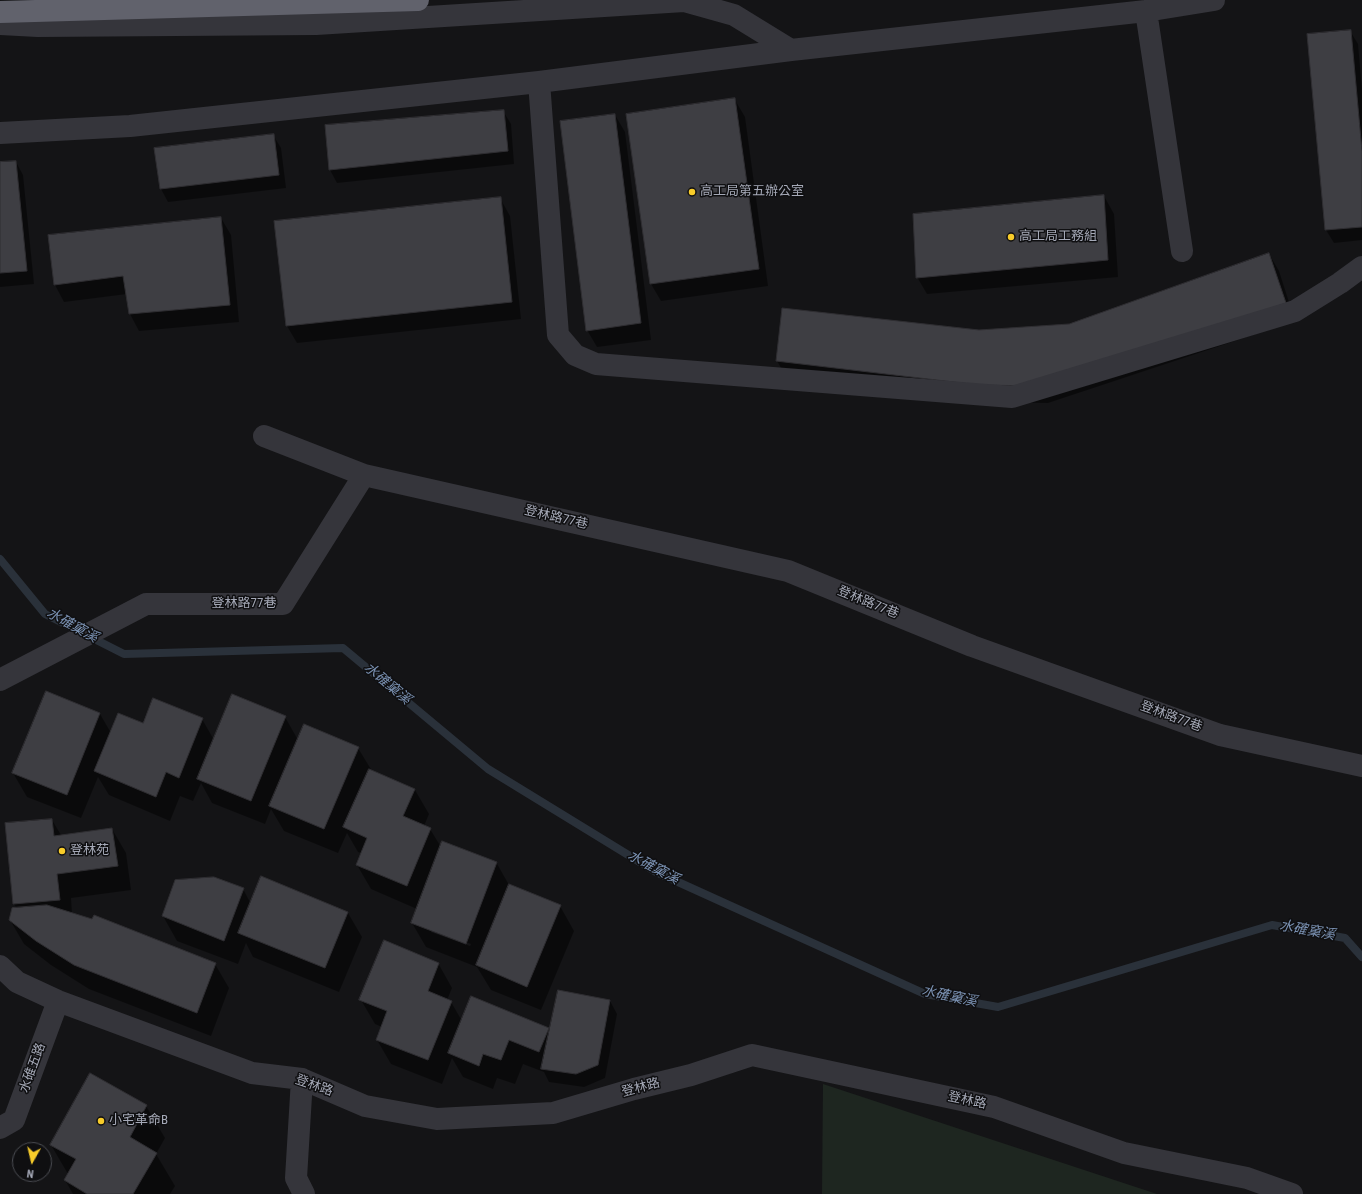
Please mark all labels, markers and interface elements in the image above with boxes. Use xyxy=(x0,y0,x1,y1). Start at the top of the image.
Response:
place label: 高工局第五辦公室 xyxy=(700,184,804,200)
marker: 高工局第五辦公室 xyxy=(687,187,697,197)
place label: 高工局工務組 xyxy=(1019,229,1097,245)
marker: 高工局工務組 xyxy=(1006,232,1016,242)
street label: 登林路77巷 xyxy=(523,503,589,533)
street label: 登林路77巷 xyxy=(835,584,901,622)
street label: 登林路77巷 xyxy=(212,596,276,612)
water label: 水確窠溪 xyxy=(43,605,101,647)
water label: 水確窠溪 xyxy=(360,660,414,708)
street label: 登林路77巷 xyxy=(1138,699,1204,735)
place label: 登林苑 xyxy=(70,843,109,859)
marker: 登林苑 xyxy=(57,846,67,856)
water label: 水確窠溪 xyxy=(624,847,682,889)
water label: 水確窠溪 xyxy=(1278,918,1336,944)
water label: 水確窠溪 xyxy=(920,983,978,1011)
street label: 水碓五路 xyxy=(17,1041,49,1095)
street label: 登林路 xyxy=(293,1072,335,1100)
street label: 登林路 xyxy=(620,1075,662,1101)
street label: 登林路 xyxy=(946,1089,988,1113)
place label: 小宅革命B xyxy=(109,1113,168,1129)
marker: 小宅革命B xyxy=(96,1116,106,1126)
north arrow xyxy=(12,1142,52,1182)
text: N xyxy=(26,1166,35,1180)

